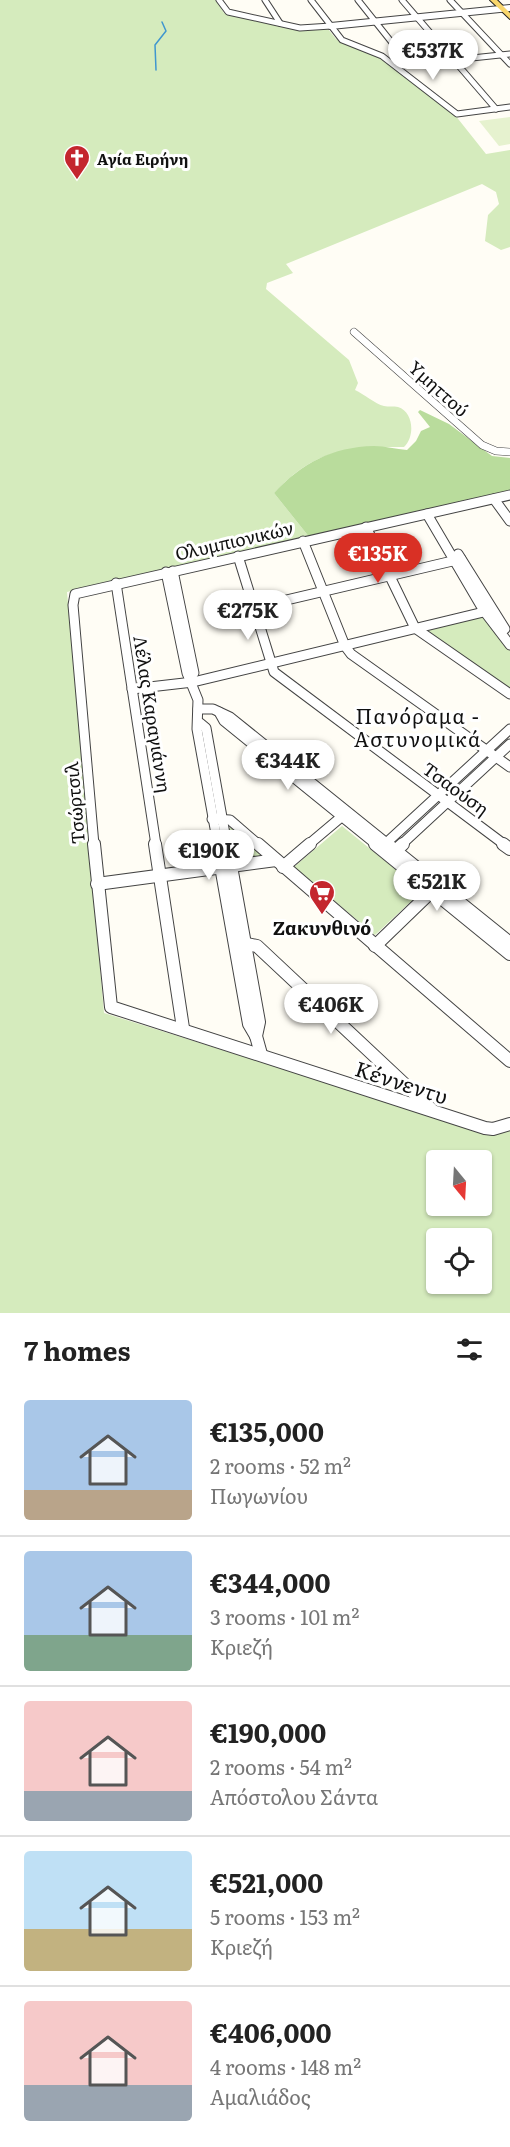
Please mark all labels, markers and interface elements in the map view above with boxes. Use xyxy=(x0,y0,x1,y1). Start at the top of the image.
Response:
pin: €537K xyxy=(391,30,475,81)
text: €537K xyxy=(402,34,464,64)
church icon: Αγία Ειρήνη xyxy=(62,143,92,181)
place label: Αγία Ειρήνη xyxy=(97,147,188,170)
street label: Υμηττού xyxy=(403,354,475,422)
street label: Ολυμπιονικών xyxy=(172,513,296,567)
pin: €135K xyxy=(336,533,420,584)
text: €135K xyxy=(348,537,408,567)
pin: €275K xyxy=(206,590,290,641)
text: €275K xyxy=(217,594,279,624)
street label: Λέλας Καραγιάννη xyxy=(127,634,179,794)
district label: Πανόραμα - Αστυνομικά xyxy=(354,700,482,753)
pin: €344K xyxy=(246,740,330,791)
text: €344K xyxy=(256,744,320,774)
street label: Τσαούση xyxy=(417,755,495,821)
street label: Τσώρτσιλ xyxy=(57,760,91,845)
pin: €190K xyxy=(167,830,251,881)
text: €190K xyxy=(178,834,240,864)
pin: €521K xyxy=(395,861,479,912)
text: €521K xyxy=(407,865,467,895)
supermarket icon: Ζακυνθινό xyxy=(307,878,337,916)
place label: Ζακυνθινό xyxy=(273,914,371,941)
pin: €406K xyxy=(289,984,373,1035)
text: €406K xyxy=(298,988,364,1018)
street label: Κέννεντυ xyxy=(352,1051,452,1111)
north arrow xyxy=(426,1150,492,1216)
map controls xyxy=(426,1150,492,1294)
button: locate xyxy=(426,1228,492,1294)
text: 7 homes xyxy=(24,1330,130,1369)
icon: filters xyxy=(453,1333,486,1366)
text: €135,000 xyxy=(210,1411,324,1450)
icon: home xyxy=(72,1424,144,1496)
text: 2 rooms · 52 m² xyxy=(210,1450,351,1480)
text: Πωγωνίου xyxy=(210,1480,308,1510)
text: €344,000 xyxy=(210,1562,330,1601)
icon: home xyxy=(72,1575,144,1647)
text: 3 rooms · 101 m² xyxy=(210,1601,359,1631)
text: Κριεζή xyxy=(210,1631,273,1661)
text: €190,000 xyxy=(210,1712,326,1751)
icon: home xyxy=(72,1725,144,1797)
text: 2 rooms · 54 m² xyxy=(210,1751,352,1781)
text: Απόστολου Σάντα xyxy=(210,1781,378,1811)
text: €521,000 xyxy=(210,1862,323,1901)
icon: home xyxy=(72,1875,144,1947)
text: 5 rooms · 153 m² xyxy=(210,1901,360,1931)
text: Κριεζή xyxy=(210,1931,273,1961)
text: €406,000 xyxy=(210,2012,332,2051)
icon: home xyxy=(72,2025,144,2097)
text: 4 rooms · 148 m² xyxy=(210,2051,361,2081)
text: Αμαλιάδος xyxy=(210,2081,311,2111)

